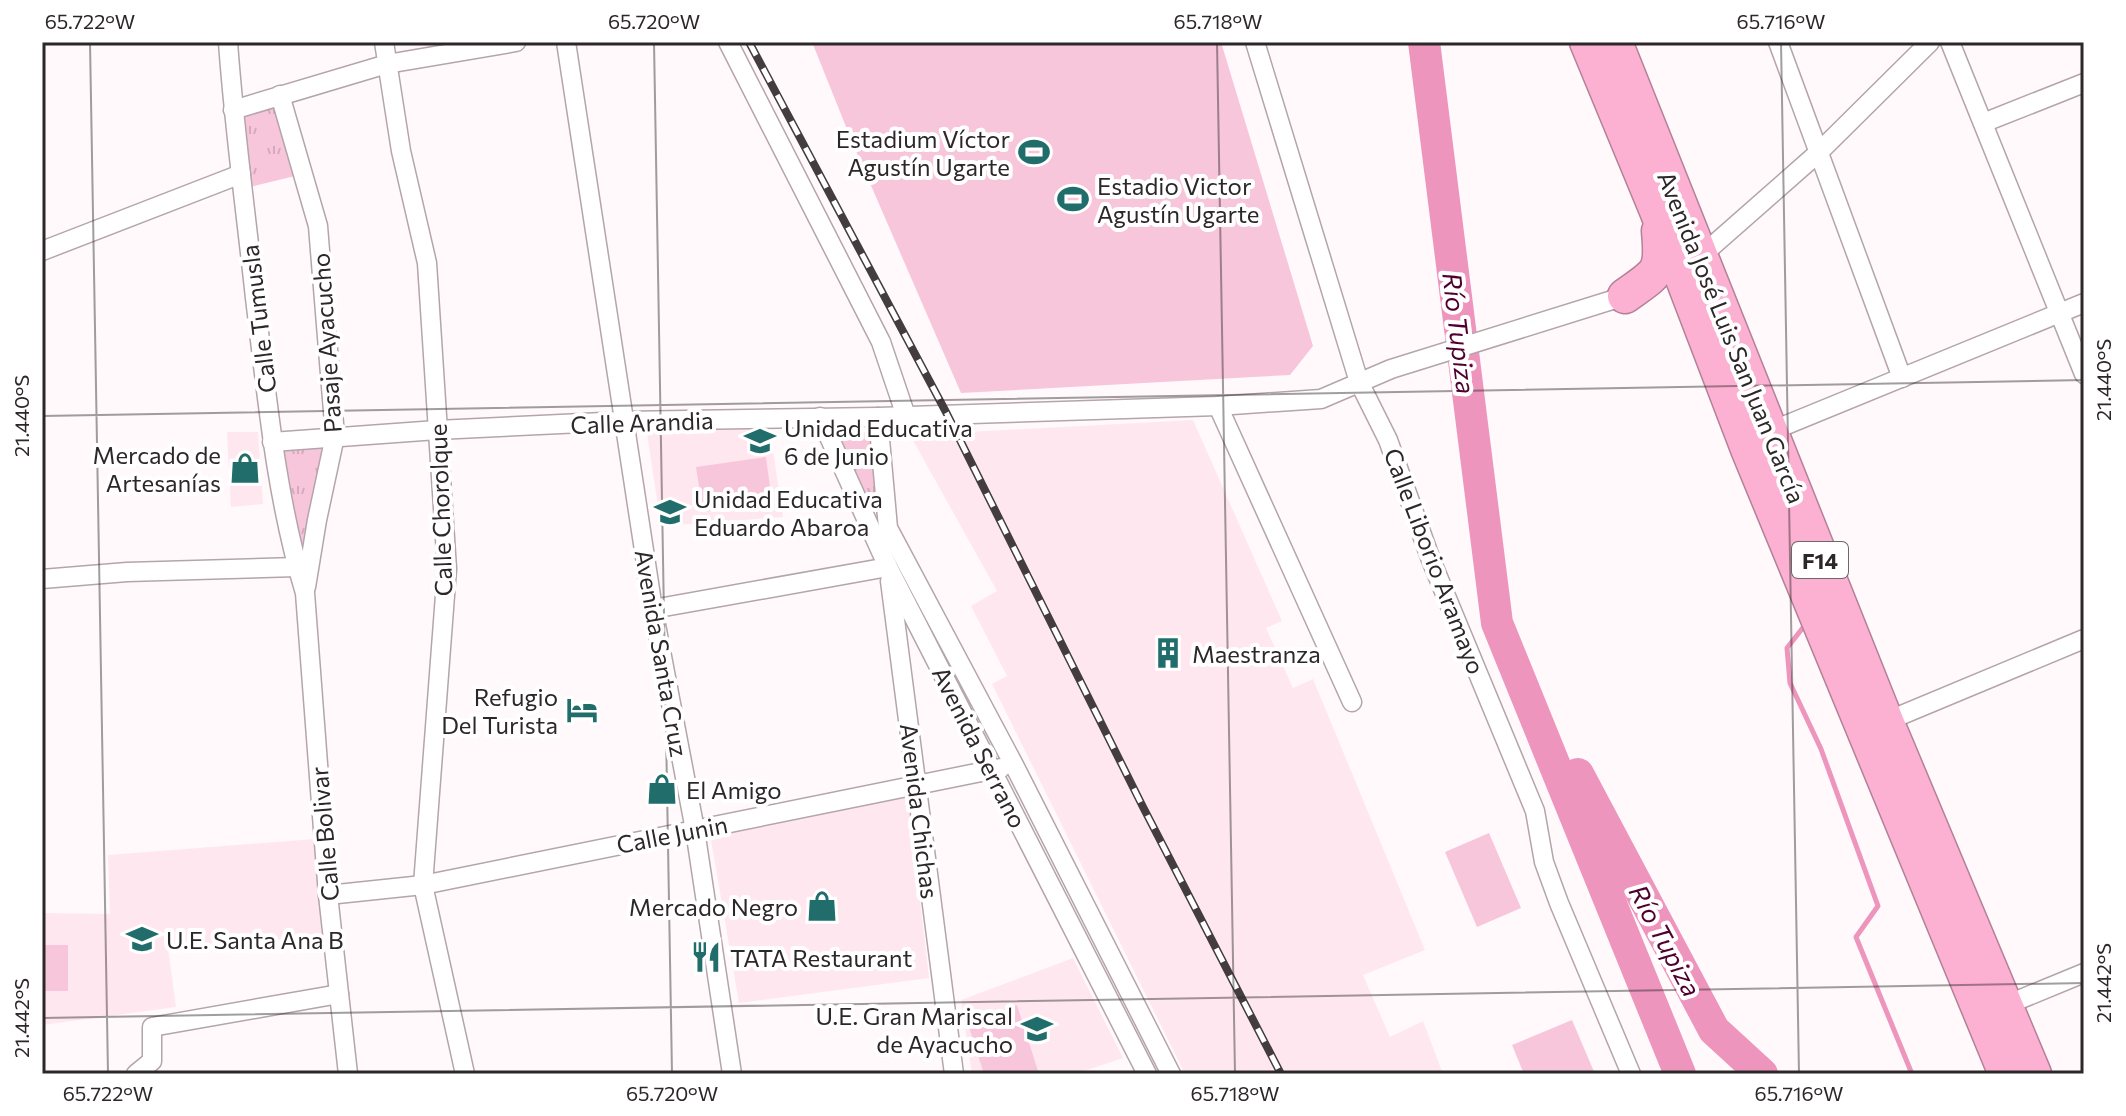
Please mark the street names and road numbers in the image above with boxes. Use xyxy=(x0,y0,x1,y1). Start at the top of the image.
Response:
street label: Avenida José Luis San Juan García xyxy=(1652,167,1812,507)
street label: Calle Tumusla xyxy=(235,243,281,395)
street label: Pasaje Ayacucho xyxy=(305,252,347,434)
street label: Calle Arandia xyxy=(570,405,714,439)
street label: Calle Chorolque xyxy=(422,423,458,597)
street label: Calle Liborio Aramayo xyxy=(1379,444,1491,678)
road number: F14 xyxy=(1792,542,1848,578)
street label: Avenida Santa Cruz xyxy=(629,547,695,759)
street label: Avenida Serrano xyxy=(927,661,1033,833)
street label: Avenida Chichas xyxy=(895,722,945,900)
street label: Calle Bolivar xyxy=(304,765,344,902)
street label: Calle Junin xyxy=(614,809,730,859)

